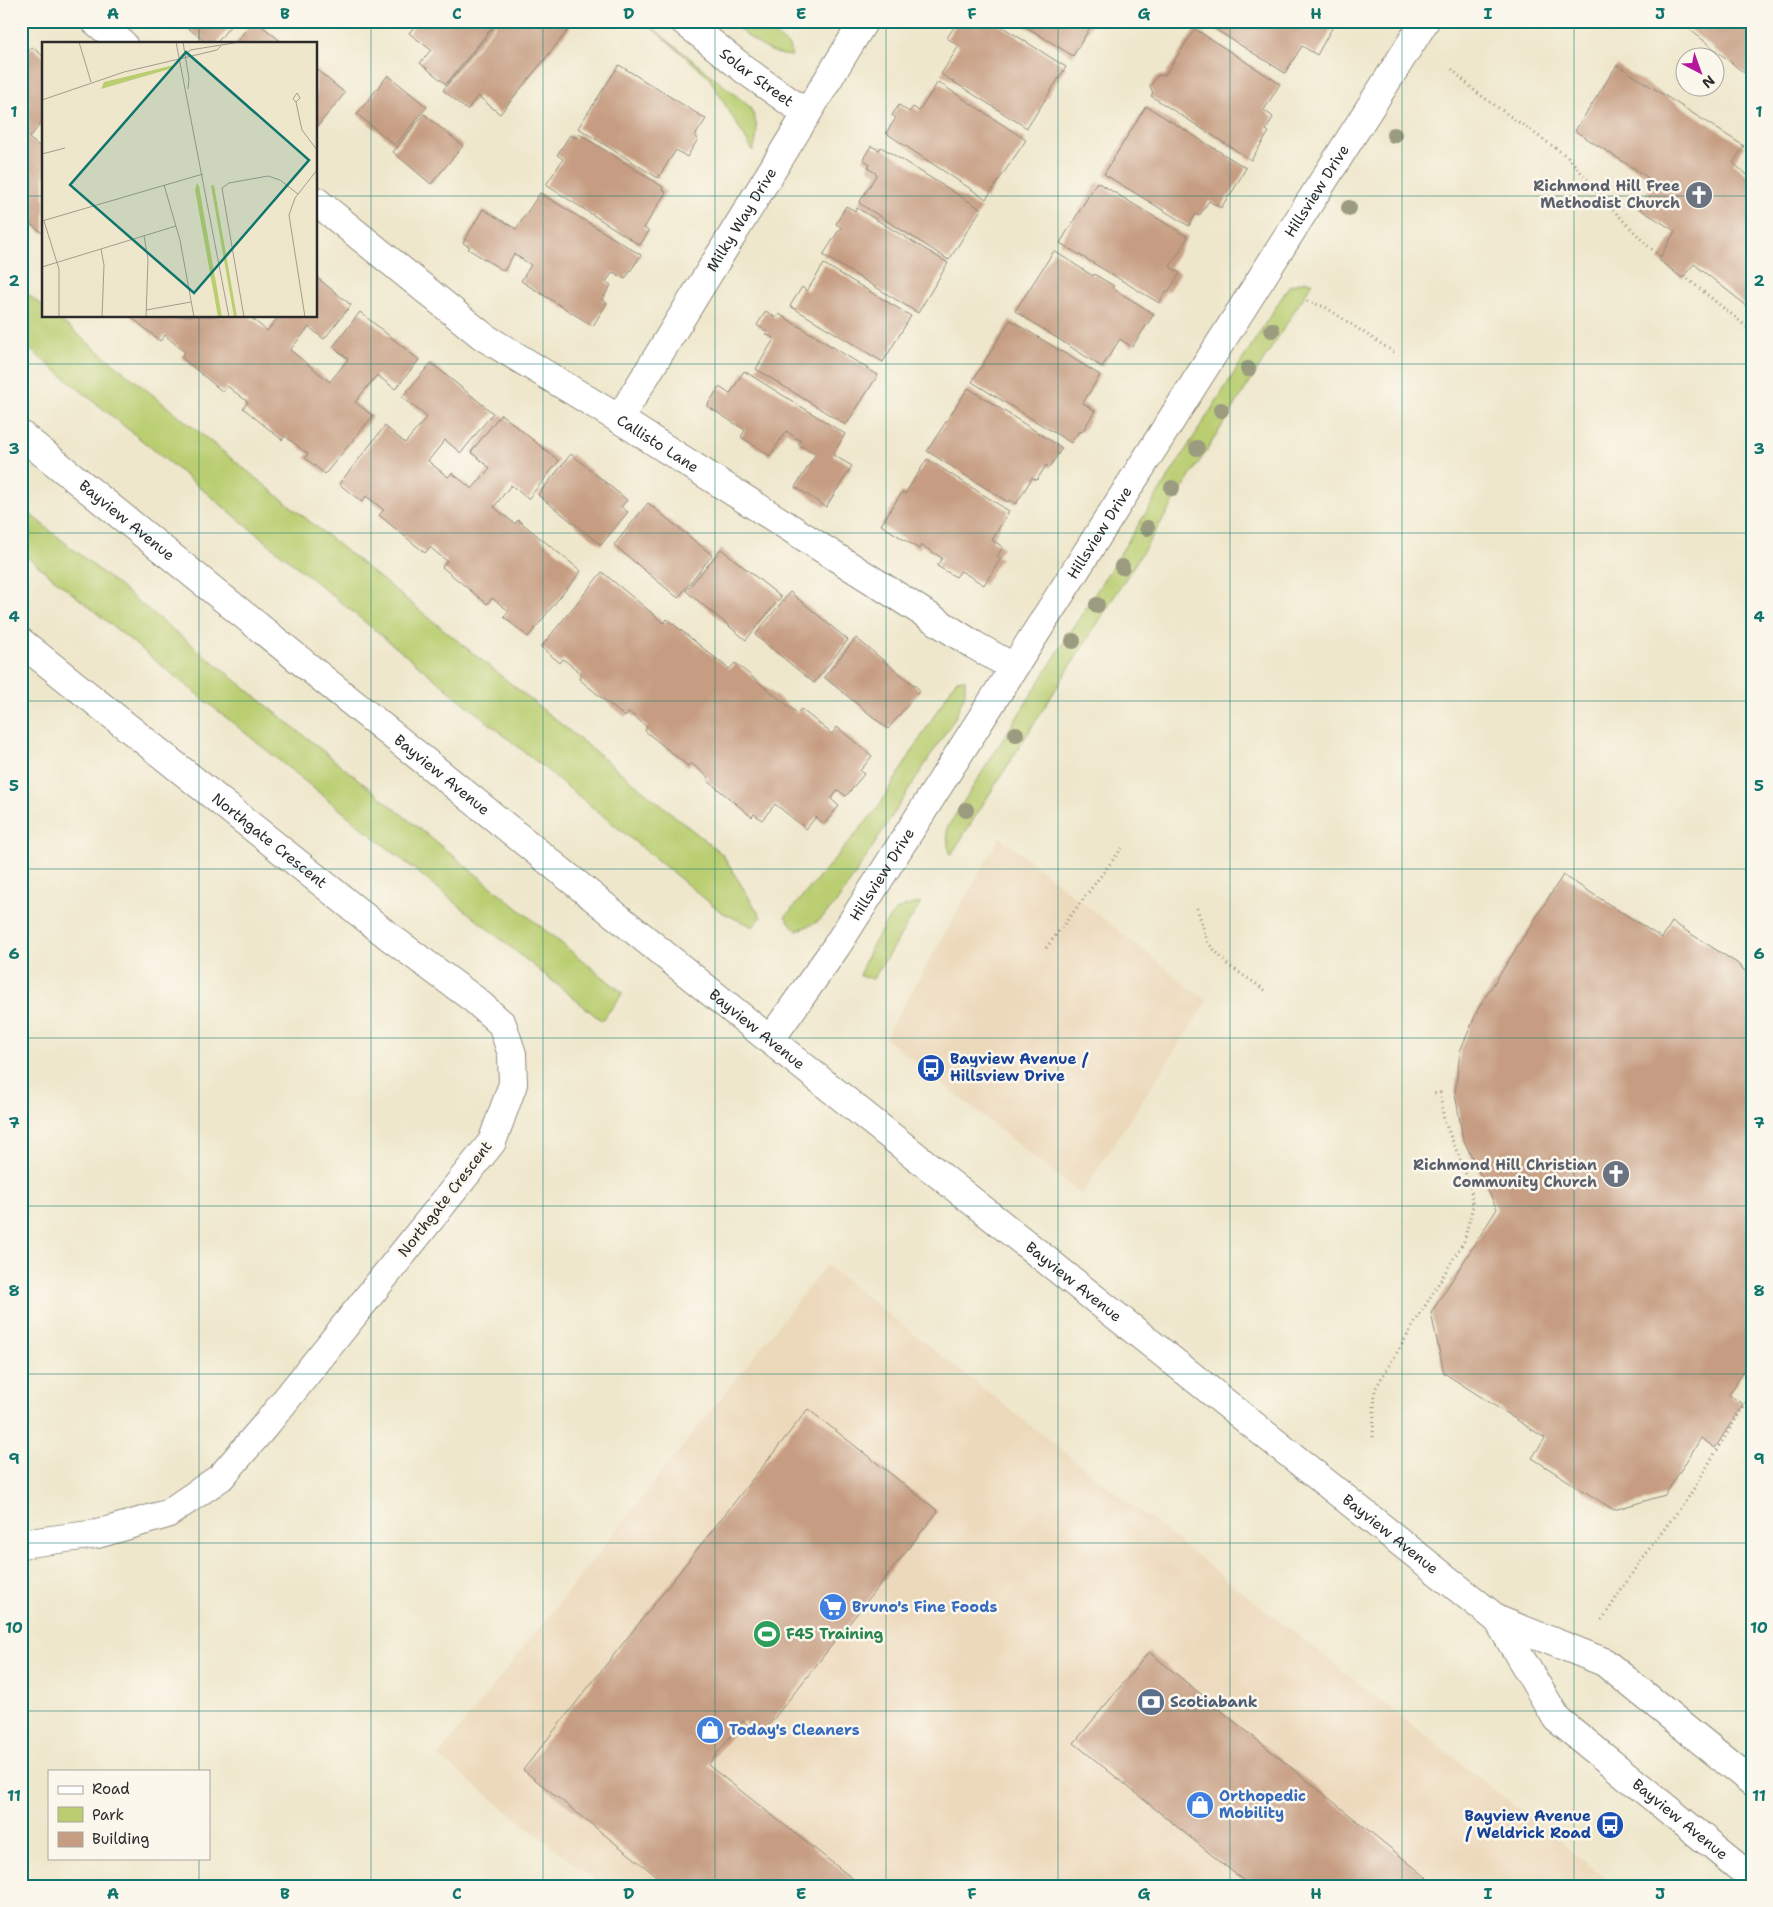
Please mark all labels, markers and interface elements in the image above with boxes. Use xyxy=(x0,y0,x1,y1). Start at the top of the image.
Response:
text: A xyxy=(107,3,119,24)
text: B xyxy=(280,3,290,24)
text: C xyxy=(452,3,462,24)
text: D xyxy=(623,3,635,24)
text: E xyxy=(796,3,806,24)
text: F xyxy=(967,3,977,24)
text: G xyxy=(1138,3,1151,24)
text: H xyxy=(1310,3,1322,24)
text: I xyxy=(1484,3,1493,24)
text: J xyxy=(1655,3,1665,24)
inset map xyxy=(42,42,318,318)
street label: Solar Street xyxy=(715,44,798,111)
north arrow xyxy=(1676,48,1726,98)
text: N xyxy=(1698,71,1719,92)
text: 1 xyxy=(10,101,18,122)
text: 1 xyxy=(1755,101,1763,122)
street label: Hillsview Drive xyxy=(1280,141,1354,241)
street label: Milky Way Drive xyxy=(702,164,781,276)
place label: Richmond Hill Free Methodist Church xyxy=(1533,176,1680,213)
church icon: Richmond Hill Free Methodist Church xyxy=(1684,180,1714,210)
text: 2 xyxy=(8,270,20,291)
text: 2 xyxy=(1753,270,1765,291)
street label: Callisto Lane xyxy=(613,410,703,477)
text: 3 xyxy=(8,438,20,459)
text: 3 xyxy=(1753,438,1765,459)
street label: Bayview Avenue xyxy=(75,476,179,565)
street label: Hillsview Drive xyxy=(1063,483,1136,583)
text: 4 xyxy=(8,606,20,627)
text: 4 xyxy=(1753,606,1765,627)
street label: Bayview Avenue xyxy=(390,730,494,820)
text: 5 xyxy=(9,775,19,796)
text: 5 xyxy=(1754,775,1764,796)
street label: Northgate Crescent xyxy=(208,788,331,893)
street label: Hillsview Drive xyxy=(845,824,919,925)
text: 6 xyxy=(8,943,20,964)
text: 6 xyxy=(1753,943,1765,964)
street label: Bayview Avenue xyxy=(705,985,809,1074)
place label: Bayview Avenue / Hillsview Drive xyxy=(950,1049,1090,1086)
bus stop icon: Bayview Avenue / Hillsview Drive xyxy=(916,1053,946,1083)
text: 7 xyxy=(8,1112,20,1133)
text: 7 xyxy=(1753,1112,1765,1133)
street label: Northgate Crescent xyxy=(393,1137,497,1261)
place label: Richmond Hill Christian Community Church xyxy=(1413,1155,1597,1192)
church icon: Richmond Hill Christian Community Church xyxy=(1601,1159,1631,1189)
street label: Bayview Avenue xyxy=(1021,1237,1126,1326)
text: 8 xyxy=(8,1280,20,1301)
text: 8 xyxy=(1753,1280,1765,1301)
text: 9 xyxy=(8,1448,20,1469)
text: 9 xyxy=(1753,1448,1765,1469)
street label: Bayview Avenue xyxy=(1338,1490,1443,1579)
supermarket icon: Bruno's Fine Foods xyxy=(818,1592,848,1622)
place label: Bruno's Fine Foods xyxy=(852,1597,998,1617)
text: 10 xyxy=(5,1617,23,1638)
text: 10 xyxy=(1750,1617,1768,1638)
sports icon: F45 Training xyxy=(752,1619,782,1649)
place label: F45 Training xyxy=(786,1624,884,1644)
bank icon: Scotiabank xyxy=(1136,1687,1166,1717)
place label: Scotiabank xyxy=(1170,1692,1258,1712)
shop icon: Today's Cleaners xyxy=(695,1715,725,1745)
place label: Today's Cleaners xyxy=(729,1720,860,1740)
legend xyxy=(48,1770,210,1860)
street label: Bayview Avenue xyxy=(1628,1774,1732,1864)
text: Road xyxy=(92,1779,130,1799)
text: 11 xyxy=(7,1785,21,1806)
text: 11 xyxy=(1752,1785,1766,1806)
place label: Orthopedic Mobility xyxy=(1219,1786,1306,1823)
shop icon: Orthopedic Mobility xyxy=(1185,1790,1215,1820)
text: Park xyxy=(92,1805,124,1825)
place label: Bayview Avenue / Weldrick Road xyxy=(1465,1806,1591,1843)
bus stop icon: Bayview Avenue / Weldrick Road xyxy=(1595,1810,1625,1840)
text: Building xyxy=(92,1829,149,1849)
text: A xyxy=(107,1883,119,1904)
text: B xyxy=(280,1883,290,1904)
text: C xyxy=(452,1883,462,1904)
text: D xyxy=(623,1883,635,1904)
text: E xyxy=(796,1883,806,1904)
text: F xyxy=(967,1883,977,1904)
text: G xyxy=(1138,1883,1151,1904)
text: H xyxy=(1310,1883,1322,1904)
text: I xyxy=(1484,1883,1493,1904)
text: J xyxy=(1655,1883,1665,1904)

